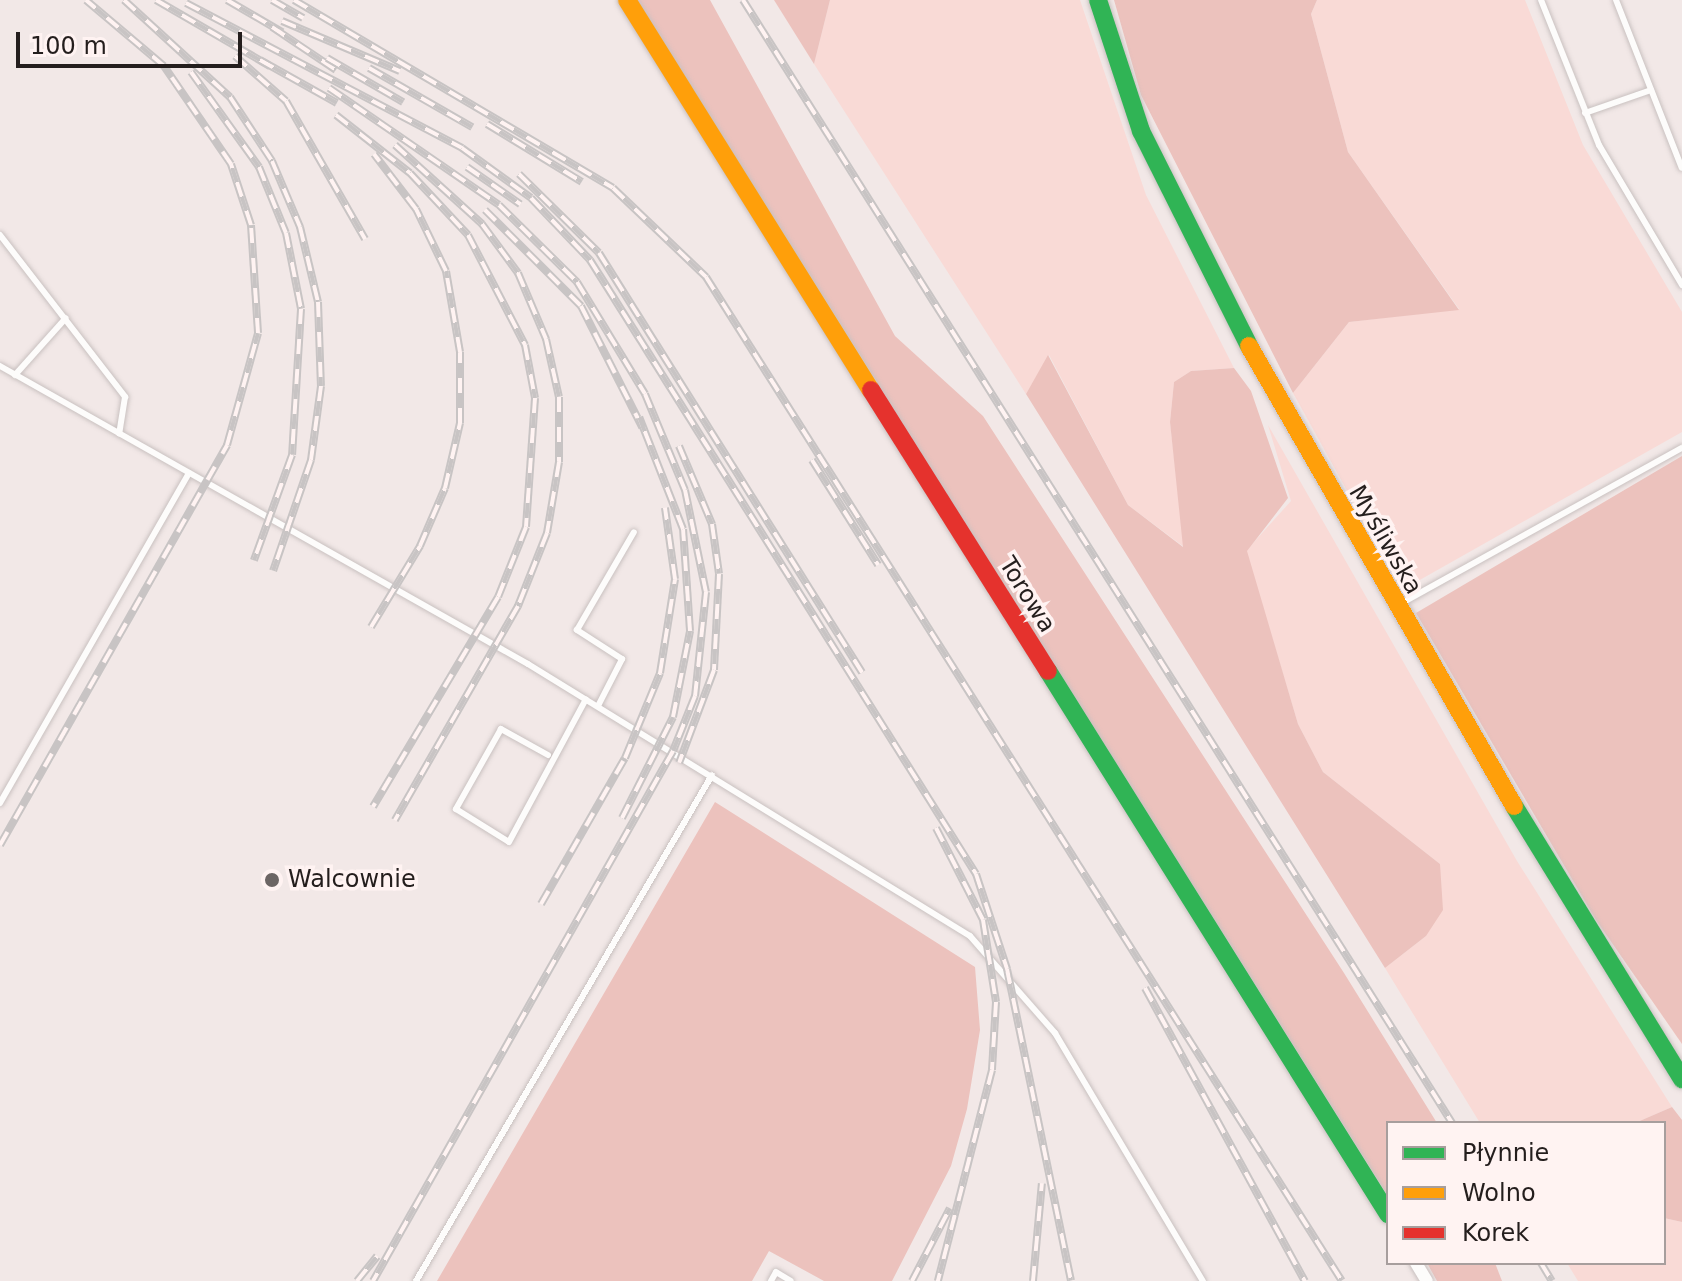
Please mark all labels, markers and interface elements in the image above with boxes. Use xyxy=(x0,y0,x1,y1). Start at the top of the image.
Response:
scale bar xyxy=(20,16,246,66)
text: 100 m xyxy=(30,32,107,60)
street label: Myśliwska xyxy=(1342,480,1428,600)
street label: Torowa xyxy=(993,552,1061,638)
place label: Walcownie xyxy=(288,866,416,894)
marker: Walcownie xyxy=(263,871,281,889)
legend xyxy=(1386,1121,1666,1265)
text: Płynnie xyxy=(1462,1139,1549,1167)
text: Wolno xyxy=(1462,1179,1536,1207)
text: Korek xyxy=(1462,1219,1529,1247)

